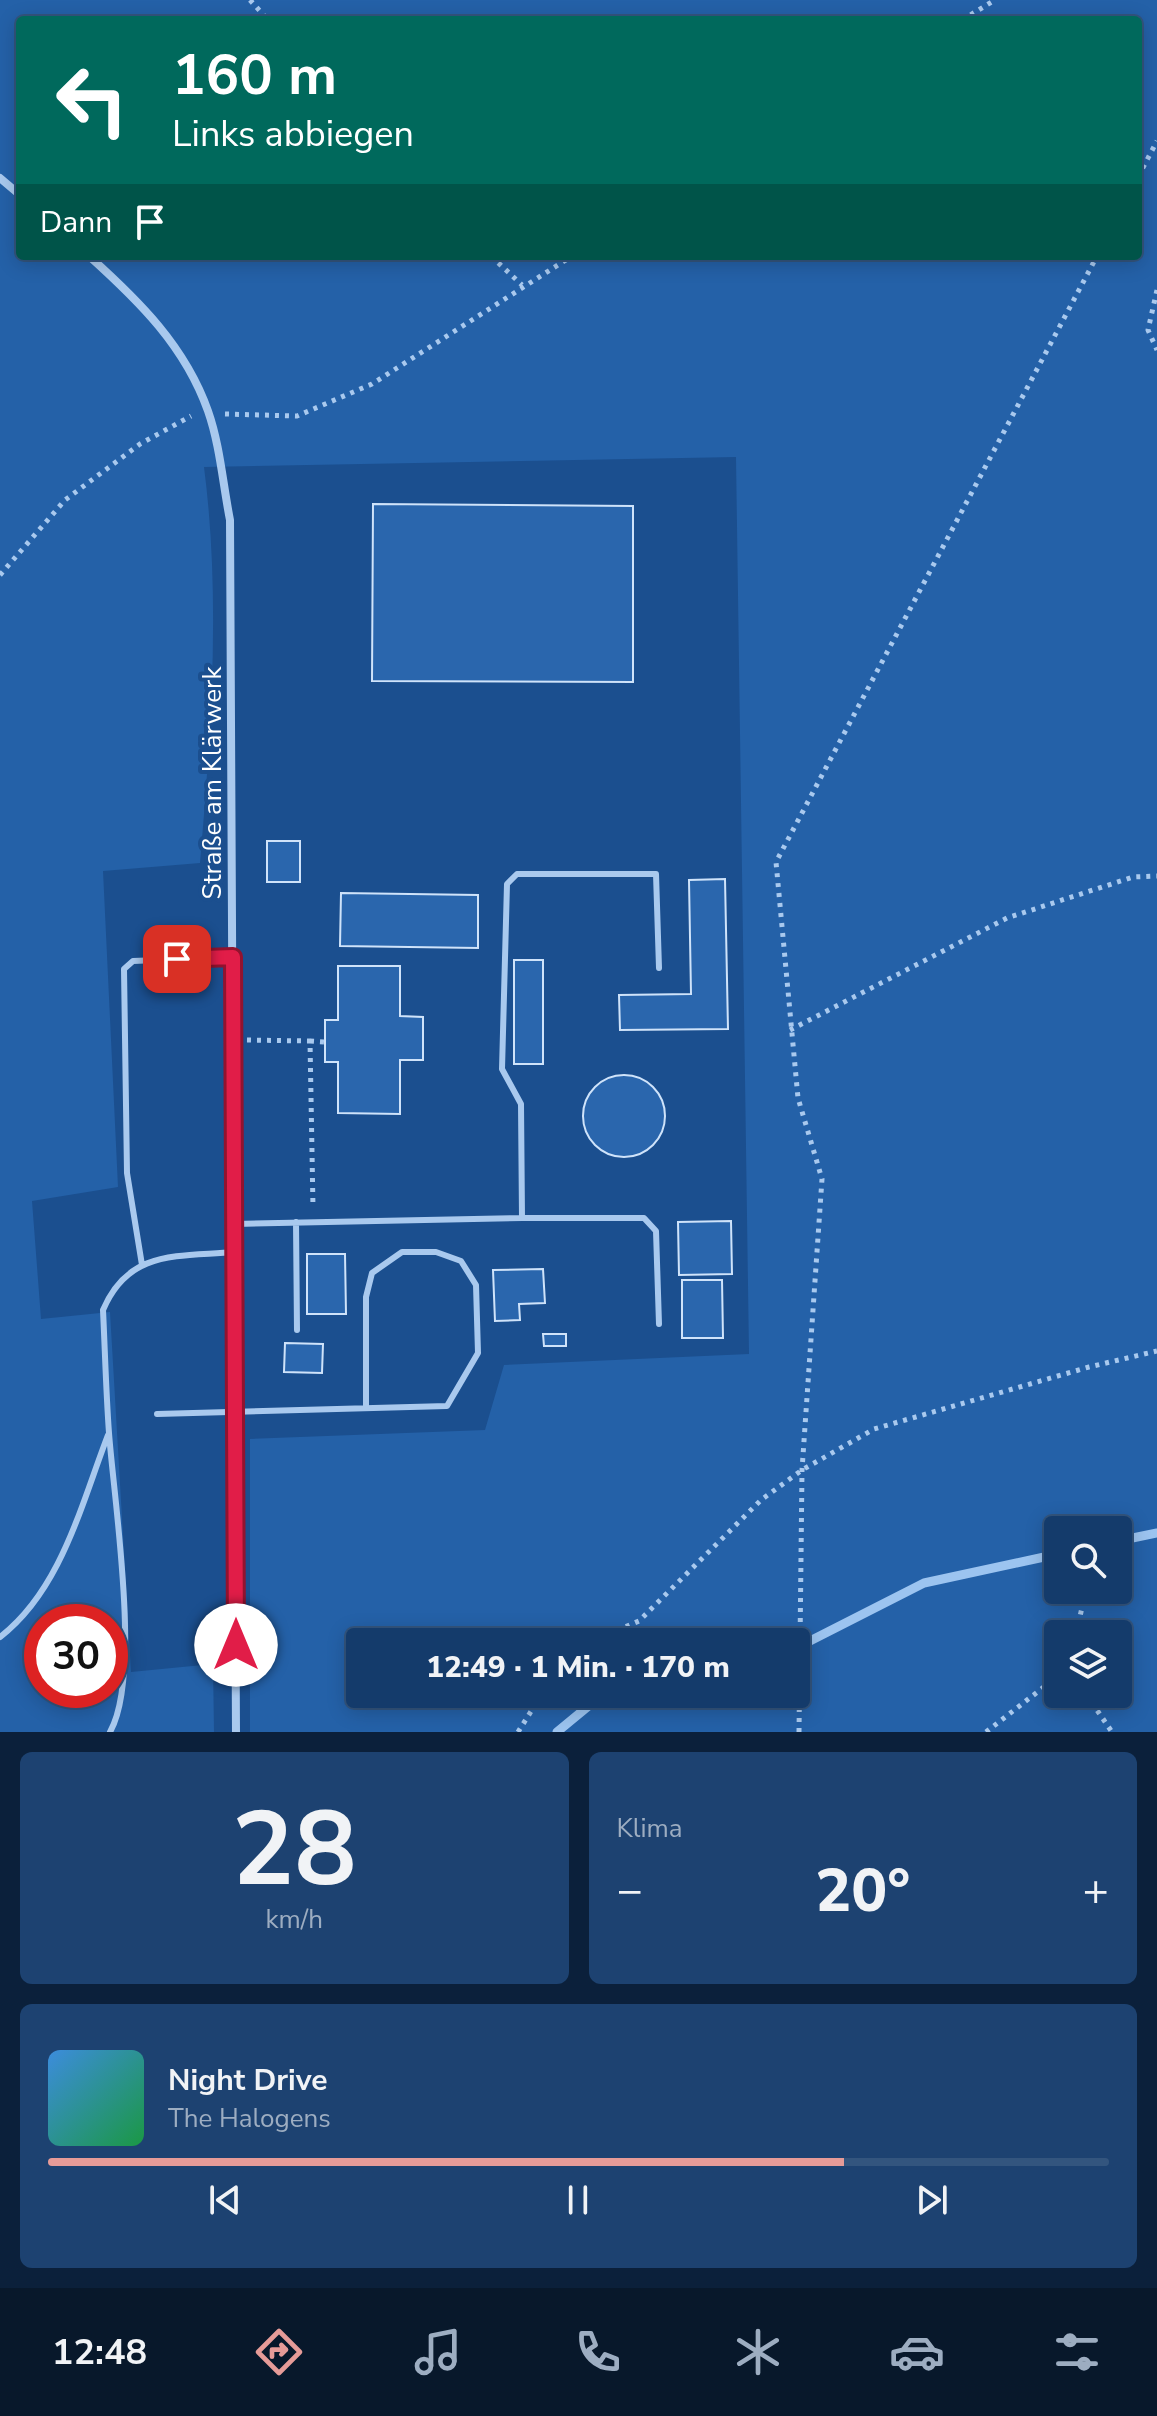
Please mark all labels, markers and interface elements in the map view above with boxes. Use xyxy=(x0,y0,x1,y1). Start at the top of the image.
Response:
text: 160 m xyxy=(172,37,337,114)
icon: left xyxy=(40,48,144,152)
text: Links abbiegen xyxy=(172,110,414,159)
icon: arrive xyxy=(128,200,172,244)
text: Dann xyxy=(40,202,112,243)
street label: Straße am Klärwerk xyxy=(195,666,230,899)
pin xyxy=(143,925,211,993)
icon: arrive xyxy=(155,937,199,981)
map controls xyxy=(1044,1516,1132,1708)
button: search xyxy=(1044,1516,1132,1604)
position arrow xyxy=(194,1603,278,1687)
speed limit sign: 30 xyxy=(24,1604,128,1708)
button: layers xyxy=(1044,1620,1132,1708)
text: 12:49 · 1 Min. · 170 m xyxy=(426,1647,730,1688)
text: 28 xyxy=(232,1779,357,1921)
text: Klima xyxy=(617,1811,683,1846)
text: 20° xyxy=(815,1850,910,1932)
text: − xyxy=(617,1861,643,1921)
text: + xyxy=(1083,1861,1109,1921)
text: km/h xyxy=(266,1902,323,1937)
text: Night Drive xyxy=(168,2060,327,2101)
text: The Halogens xyxy=(168,2101,331,2136)
icon: previous xyxy=(203,2178,247,2222)
icon: pause xyxy=(556,2178,600,2222)
icon: next xyxy=(910,2178,954,2222)
icon: directions xyxy=(251,2324,307,2380)
icon: music xyxy=(410,2324,466,2380)
icon: phone xyxy=(570,2324,626,2380)
icon: climate xyxy=(730,2324,786,2380)
icon: car xyxy=(889,2324,945,2380)
icon: filters xyxy=(1049,2324,1105,2380)
text: 12:48 xyxy=(52,2328,147,2377)

